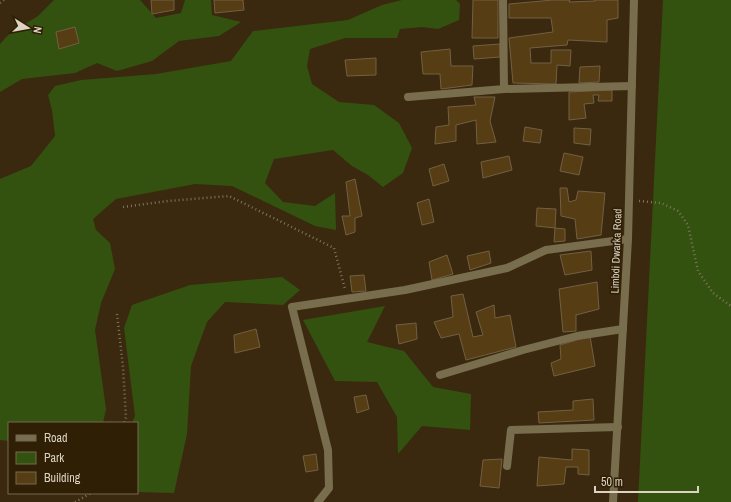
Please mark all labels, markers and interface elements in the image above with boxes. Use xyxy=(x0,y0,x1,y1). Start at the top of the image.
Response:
north arrow xyxy=(8,8,48,48)
text: N xyxy=(30,25,45,34)
street label: Limbdi Dwarka Road xyxy=(608,208,624,294)
legend xyxy=(8,422,138,494)
text: Road xyxy=(44,430,68,446)
text: Park xyxy=(44,450,64,466)
scale bar xyxy=(595,468,698,494)
text: Building xyxy=(44,470,81,486)
text: 50 m xyxy=(601,474,623,490)

